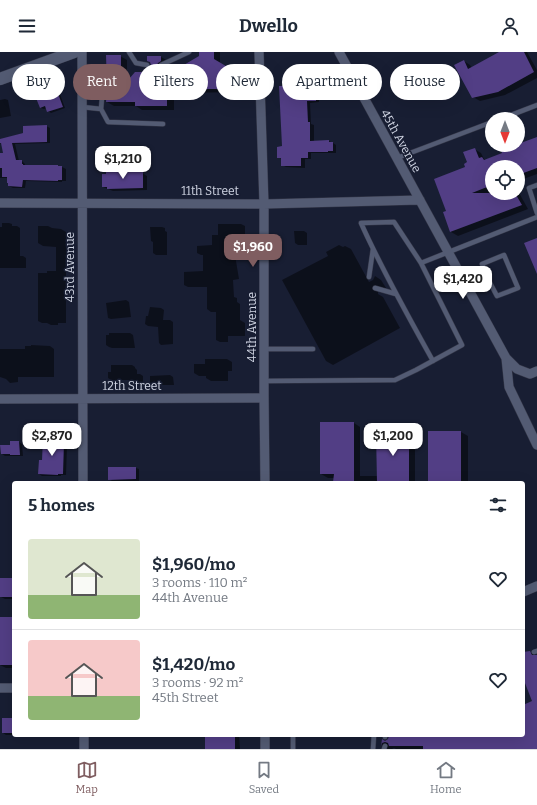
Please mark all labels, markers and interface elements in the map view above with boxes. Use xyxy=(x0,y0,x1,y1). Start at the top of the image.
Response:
icon: menu xyxy=(16,15,38,37)
text: Dwello xyxy=(239,15,298,37)
icon: person xyxy=(499,15,521,37)
chip: Buy xyxy=(12,64,65,100)
chip: Rent xyxy=(73,64,131,100)
chip: Filters xyxy=(139,64,208,100)
chip: New xyxy=(216,64,274,100)
chip: Apartment xyxy=(282,64,382,100)
chip: House xyxy=(390,64,460,100)
street label: 45th Avenue xyxy=(378,107,424,175)
north arrow xyxy=(485,112,525,152)
map controls xyxy=(485,112,525,200)
pin: $1,210 xyxy=(90,146,156,180)
text: $1,210 xyxy=(104,151,142,166)
button: locate xyxy=(485,160,525,200)
street label: 11th Street xyxy=(181,184,240,198)
street label: 43rd Avenue xyxy=(63,232,77,302)
pin: $1,960 xyxy=(220,234,286,268)
text: $1,960 xyxy=(233,239,273,254)
pin: $1,420 xyxy=(430,266,496,300)
text: $1,420 xyxy=(443,271,483,286)
street label: 44th Avenue xyxy=(245,292,259,362)
street label: 12th Street xyxy=(102,379,162,393)
pin: $2,870 xyxy=(19,423,85,457)
pin: $1,200 xyxy=(360,423,426,457)
text: $2,870 xyxy=(31,428,73,443)
text: $1,200 xyxy=(373,428,413,443)
icon: filters xyxy=(487,494,509,516)
text: 5 homes xyxy=(28,495,95,516)
text: $1,960/mo xyxy=(152,554,236,575)
icon: home xyxy=(60,555,108,603)
icon: heart xyxy=(487,568,509,590)
text: 3 rooms · 110 m² xyxy=(152,575,247,590)
text: 44th Avenue xyxy=(152,590,228,605)
text: $1,420/mo xyxy=(152,654,235,675)
icon: home xyxy=(60,656,108,704)
icon: heart xyxy=(487,669,509,691)
text: 3 rooms · 92 m² xyxy=(152,675,243,690)
text: 45th Street xyxy=(152,690,219,705)
tab: Map xyxy=(76,759,98,796)
tab: Saved xyxy=(249,759,279,796)
tab: Home xyxy=(430,759,461,796)

